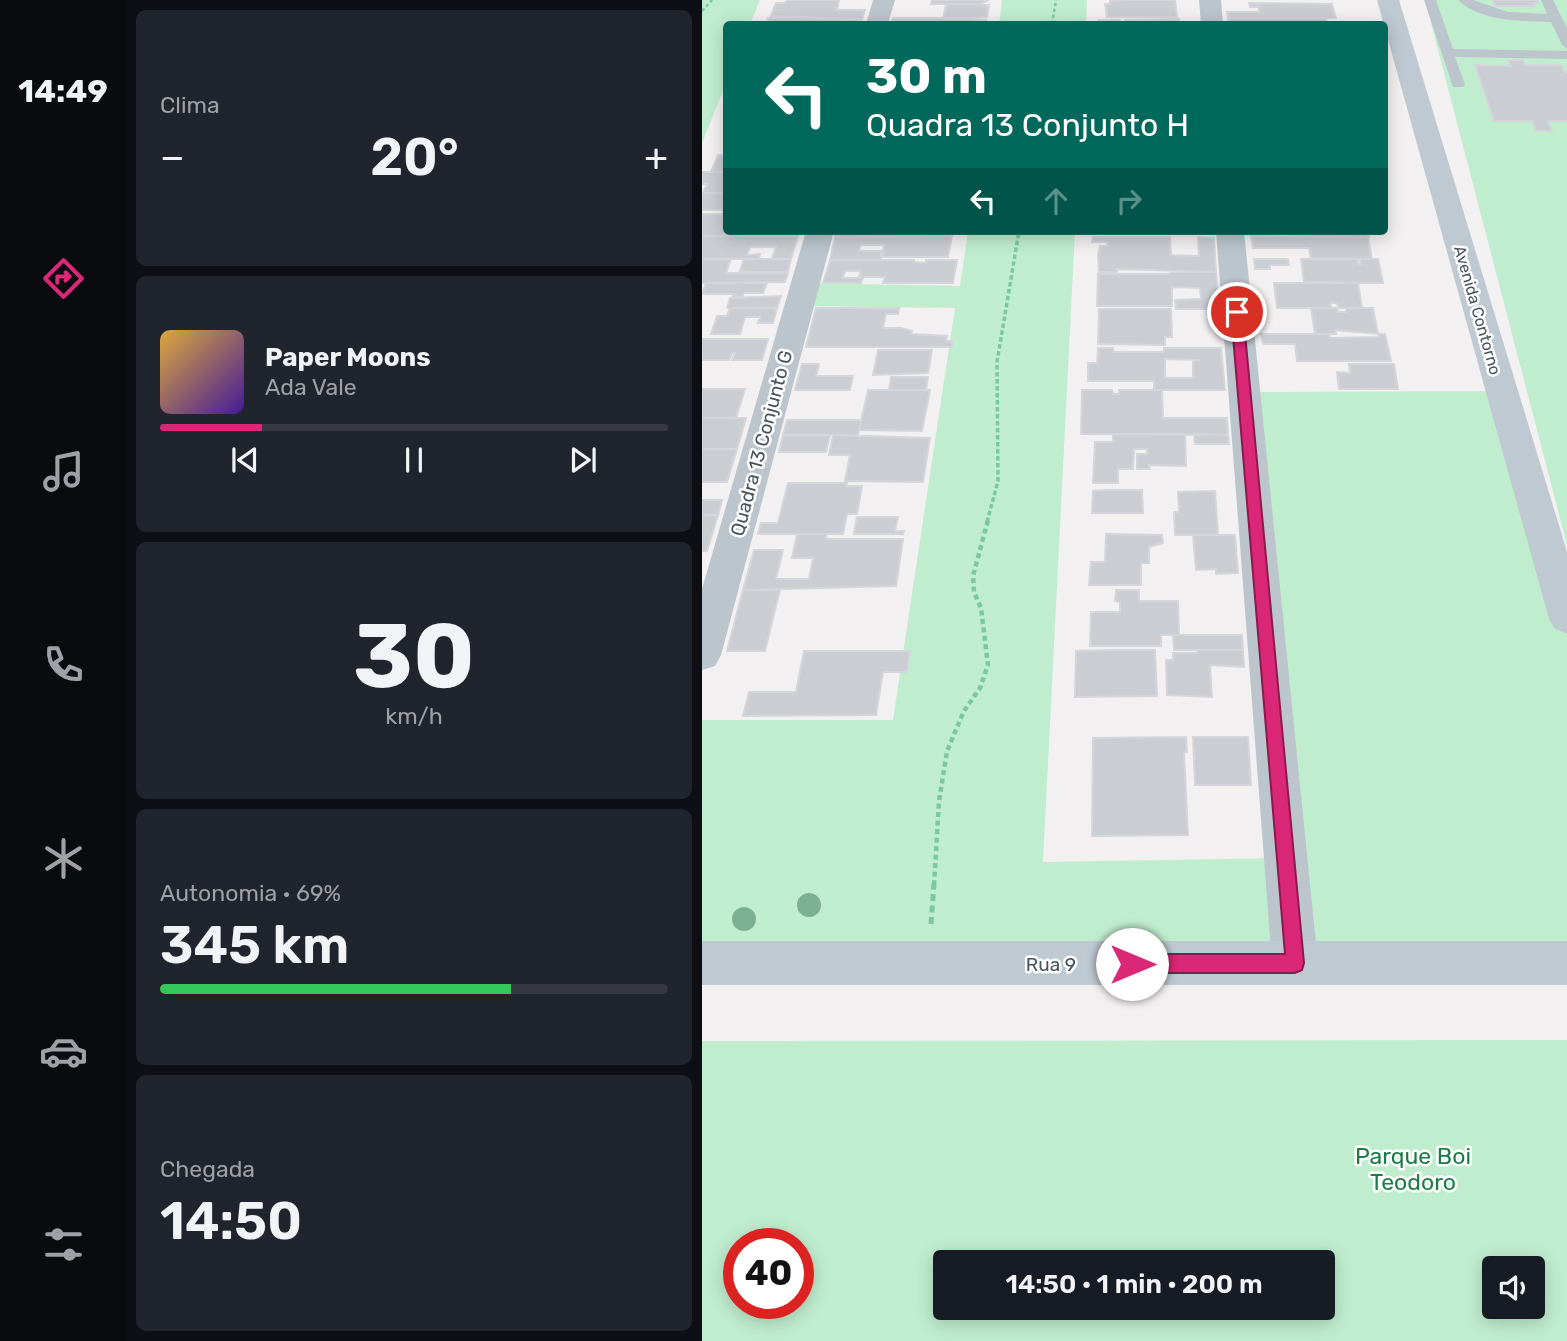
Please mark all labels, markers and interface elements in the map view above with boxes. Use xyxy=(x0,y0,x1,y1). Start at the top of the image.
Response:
text: 30 m xyxy=(866,47,987,105)
icon: left xyxy=(751,49,842,140)
text: 14:49 xyxy=(18,72,108,110)
text: Clima xyxy=(160,91,220,119)
text: Quadra 13 Conjunto H xyxy=(866,106,1189,144)
text: 20° xyxy=(370,126,459,188)
text: − xyxy=(160,134,185,180)
text: + xyxy=(644,134,668,180)
icon: left xyxy=(964,182,1002,220)
icon: ahead xyxy=(1037,182,1075,220)
icon: right xyxy=(1110,182,1148,220)
street label: Avenida Contorno xyxy=(1450,243,1505,377)
icon: directions xyxy=(39,254,88,303)
pin xyxy=(1207,282,1267,342)
icon: arrive xyxy=(1218,293,1256,331)
text: Paper Moons xyxy=(265,342,431,373)
street label: Quadra 13 Conjunto G xyxy=(726,348,797,538)
text: Ada Vale xyxy=(265,373,357,401)
icon: previous xyxy=(226,441,264,479)
icon: pause xyxy=(395,441,433,479)
icon: next xyxy=(564,441,602,479)
icon: music xyxy=(39,447,88,496)
text: 30 xyxy=(353,602,475,710)
icon: phone xyxy=(39,640,88,689)
text: km/h xyxy=(385,702,443,730)
icon: climate xyxy=(39,834,88,883)
text: Autonomia · 69% xyxy=(160,879,341,907)
text: 345 km xyxy=(160,914,349,976)
position arrow xyxy=(1095,927,1169,1001)
street label: Rua 9 xyxy=(1026,953,1076,976)
icon: car xyxy=(39,1027,88,1076)
park label: Parque Boi Teodoro xyxy=(1355,1142,1471,1196)
text: Chegada xyxy=(160,1155,255,1183)
text: 14:50 xyxy=(160,1190,302,1252)
icon: filters xyxy=(39,1220,88,1269)
speed limit sign: 40 xyxy=(723,1228,814,1319)
map controls xyxy=(1482,1256,1545,1319)
button: sound xyxy=(1482,1256,1545,1319)
text: 14:50 · 1 min · 200 m xyxy=(1005,1269,1263,1300)

